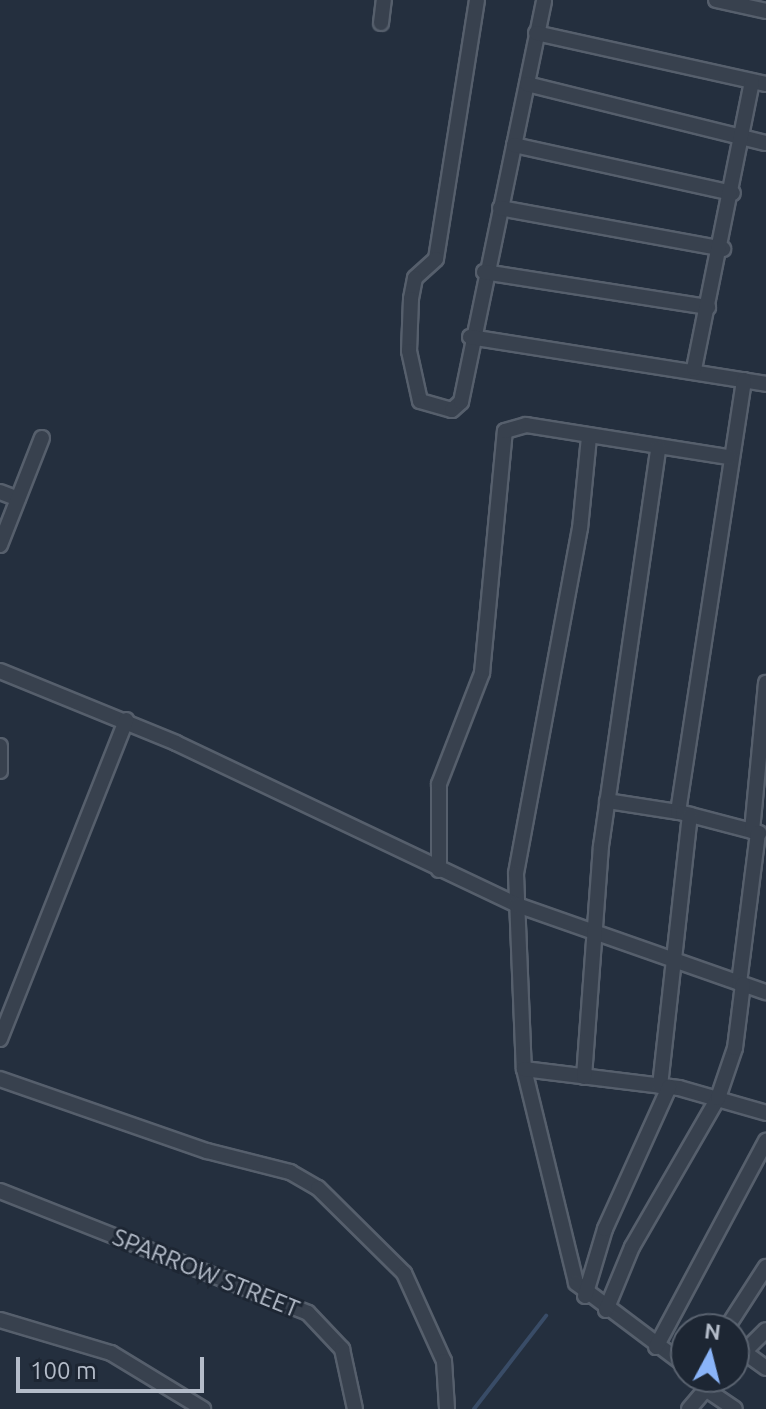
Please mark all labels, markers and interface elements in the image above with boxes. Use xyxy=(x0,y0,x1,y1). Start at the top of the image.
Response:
street label: SPARROW STREET xyxy=(108,1222,304,1324)
north arrow xyxy=(670,1313,750,1393)
text: N xyxy=(703,1317,722,1344)
scale bar xyxy=(20,1341,208,1391)
text: 100 m xyxy=(30,1357,97,1384)

